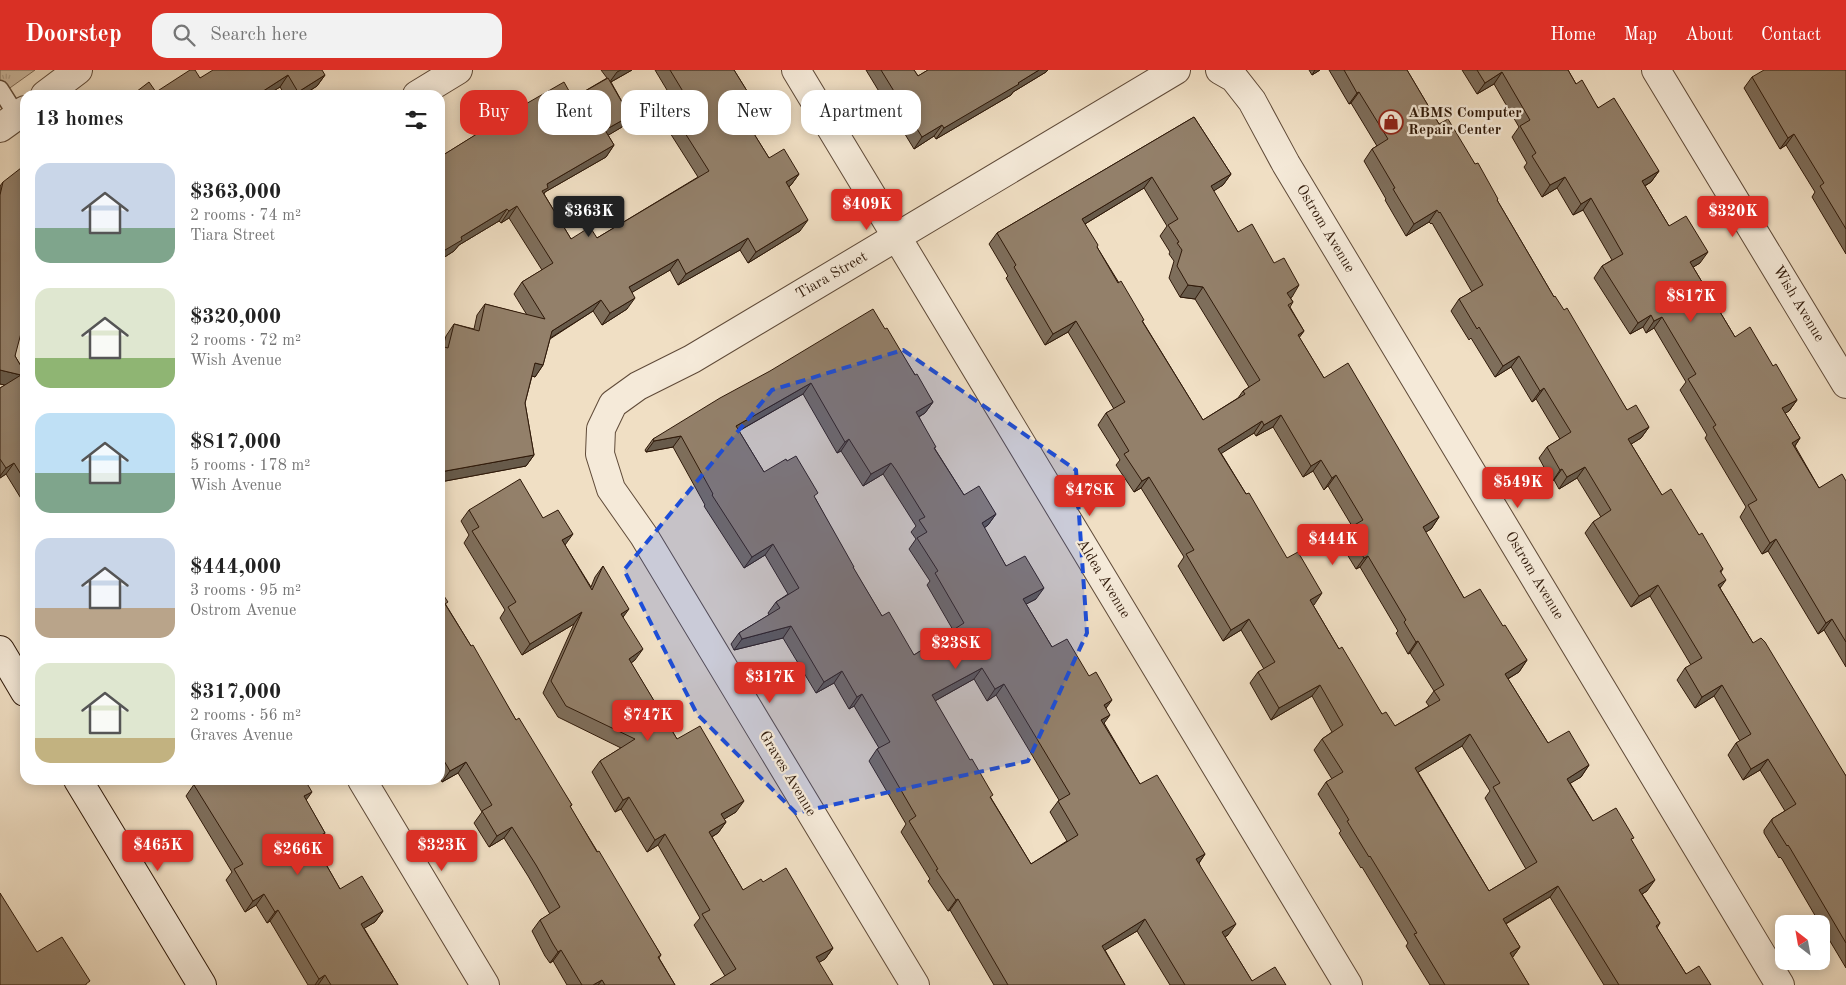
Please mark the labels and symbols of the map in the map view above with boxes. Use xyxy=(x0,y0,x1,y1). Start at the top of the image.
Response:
place label: ABMS Computer Repair Center xyxy=(1408,106,1522,138)
shop icon: ABMS Computer Repair Center xyxy=(1378,109,1404,135)
street label: Ostrom Avenue xyxy=(1293,182,1357,276)
pin: $409K xyxy=(832,189,902,231)
pin: $363K xyxy=(554,196,624,238)
pin: $320K xyxy=(1698,196,1768,238)
street label: Tiara Street xyxy=(794,250,870,302)
street label: Wish Avenue xyxy=(1769,263,1827,345)
pin: $817K xyxy=(1656,280,1726,323)
pin: $549K xyxy=(1483,466,1553,509)
pin: $478K xyxy=(1055,474,1125,517)
pin: $444K xyxy=(1298,524,1368,566)
street label: Ostrom Avenue xyxy=(1502,529,1566,623)
street label: Aldea Avenue xyxy=(1074,537,1133,621)
pin: $238K xyxy=(921,628,991,670)
pin: $317K xyxy=(735,662,805,704)
pin: $747K xyxy=(613,700,683,742)
street label: Graves Avenue xyxy=(756,729,818,819)
pin: $465K xyxy=(123,830,193,872)
pin: $323K xyxy=(407,830,477,872)
pin: $266K xyxy=(263,834,333,876)
north arrow xyxy=(1775,915,1830,970)

